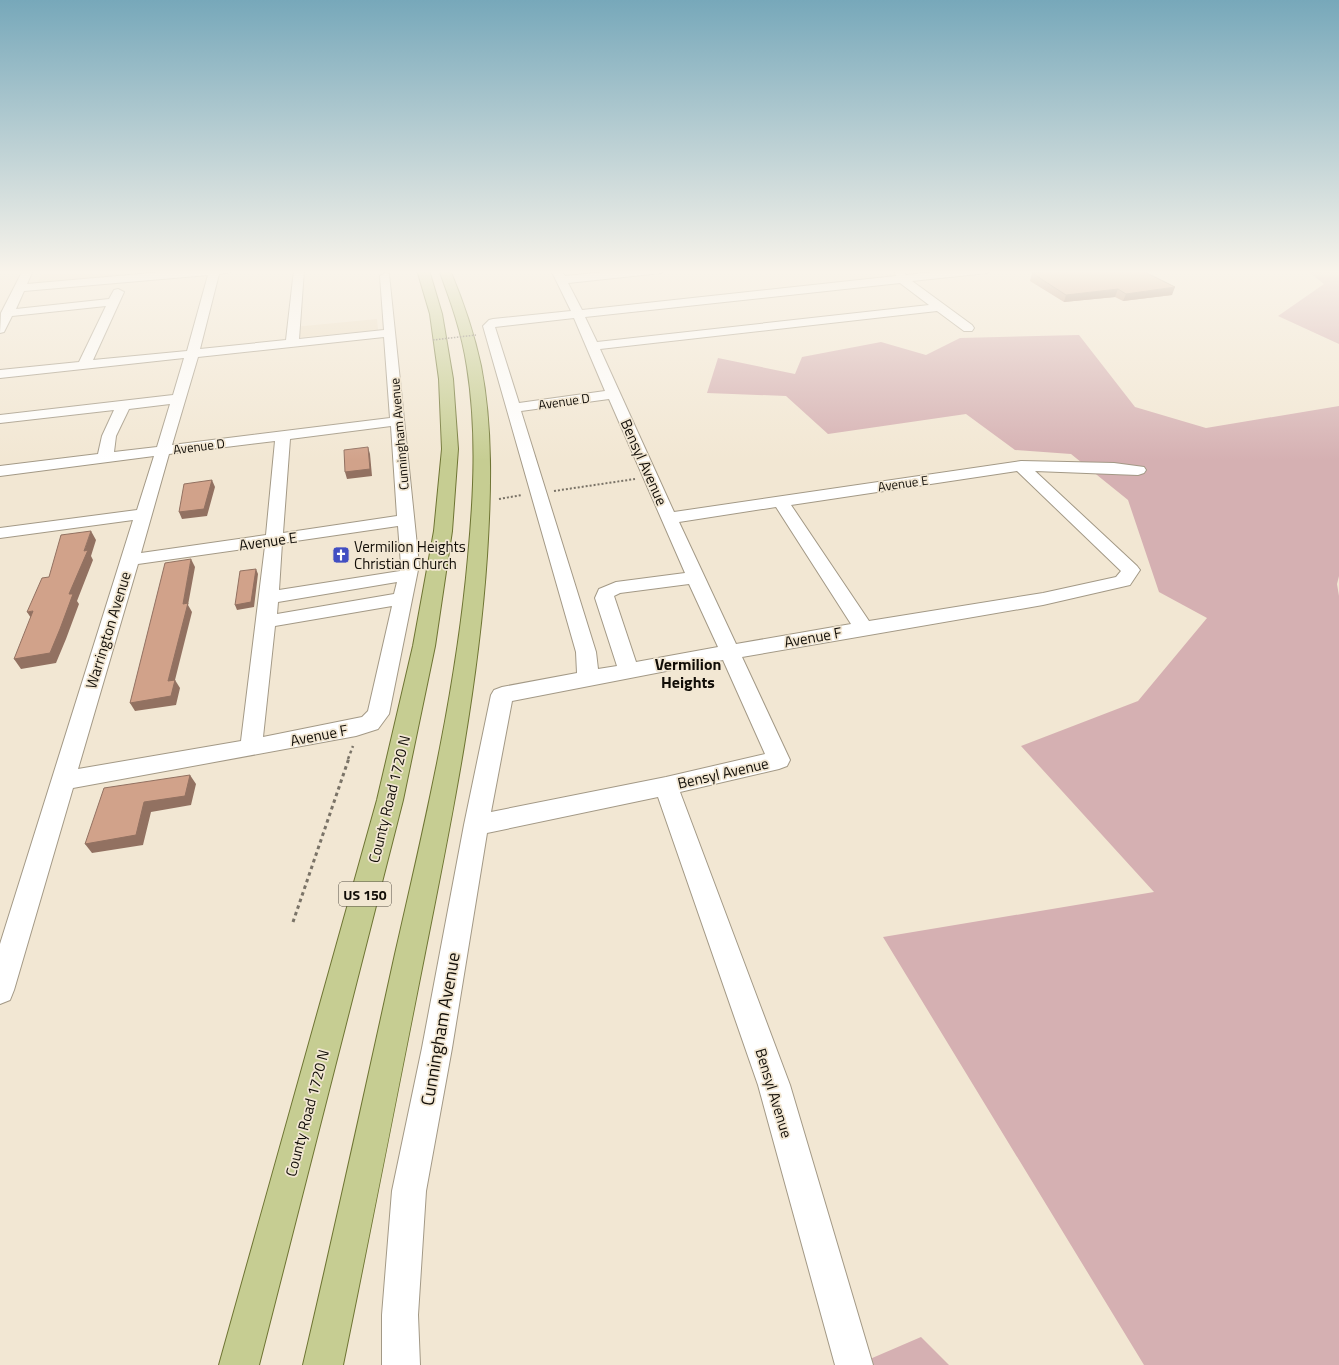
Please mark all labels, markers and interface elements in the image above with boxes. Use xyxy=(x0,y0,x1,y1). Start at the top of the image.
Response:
street label: Cunningham Avenue xyxy=(384,377,414,491)
street label: Avenue D xyxy=(537,387,591,415)
street label: Bensyl Avenue xyxy=(615,415,673,509)
street label: Avenue D xyxy=(172,433,226,459)
street label: Avenue E xyxy=(876,470,930,496)
street label: Avenue E xyxy=(237,526,299,556)
place label: Vermilion Heights Christian Church xyxy=(354,535,466,575)
church icon: Vermilion Heights Christian Church xyxy=(331,545,351,565)
street label: Warrington Avenue xyxy=(79,569,137,691)
street label: Avenue F xyxy=(782,621,844,653)
district label: Vermilion Heights xyxy=(655,652,721,694)
street label: Avenue F xyxy=(288,718,350,752)
street label: County Road 1720 N xyxy=(362,733,416,865)
street label: Bensyl Avenue xyxy=(675,751,771,795)
road number: US 150 xyxy=(339,882,391,906)
street label: Cunningham Avenue xyxy=(413,950,467,1108)
street label: Bensyl Avenue xyxy=(749,1045,799,1141)
street label: County Road 1720 N xyxy=(279,1047,335,1179)

